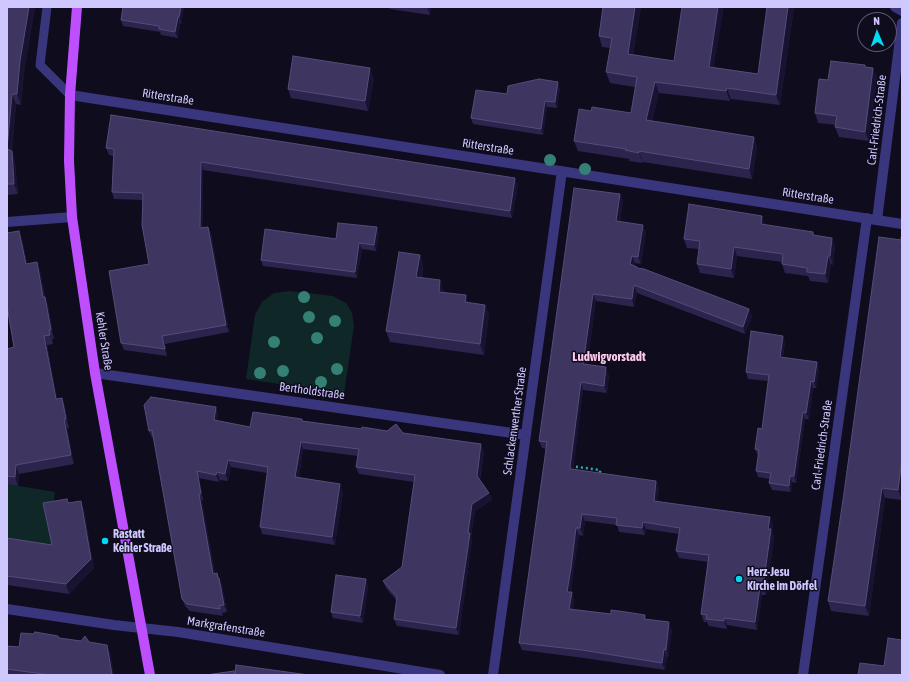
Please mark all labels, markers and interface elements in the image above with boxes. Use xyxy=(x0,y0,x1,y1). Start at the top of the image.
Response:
north arrow xyxy=(857,12,897,52)
text: N xyxy=(873,15,880,27)
street label: Carl-Friedrich-Straße xyxy=(864,74,890,166)
street label: Ritterstraße xyxy=(141,86,195,108)
street label: Ritterstraße xyxy=(461,136,515,158)
street label: Ritterstraße xyxy=(781,185,835,207)
street label: Kehler Straße xyxy=(92,311,116,371)
district label: Ludwigvorstadt xyxy=(572,349,646,365)
street label: Schlackenwerther Straße xyxy=(500,366,530,476)
street label: Bertholdstraße xyxy=(278,379,346,403)
street label: Carl-Friedrich-Straße xyxy=(809,399,835,491)
place label: Rastatt Kehler Straße xyxy=(113,527,172,555)
marker: Rastatt Kehler Straße xyxy=(100,536,110,546)
place label: Herz-Jesu Kirche im Dörfel xyxy=(747,565,817,593)
marker: Herz-Jesu Kirche im Dörfel xyxy=(734,574,744,584)
street label: Markgrafenstraße xyxy=(186,614,266,640)

